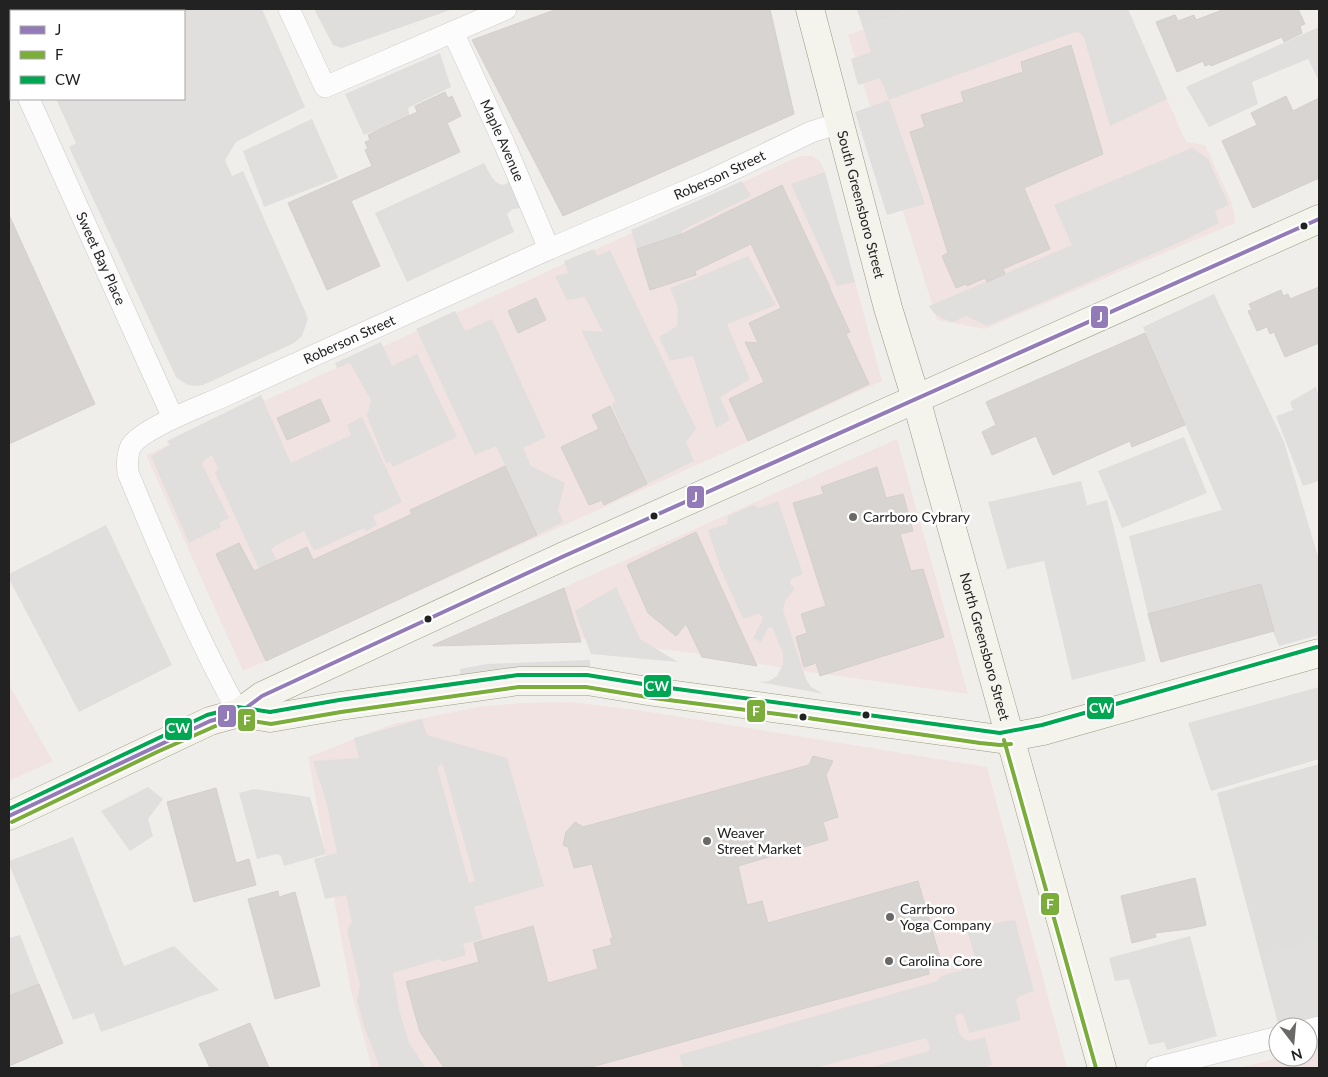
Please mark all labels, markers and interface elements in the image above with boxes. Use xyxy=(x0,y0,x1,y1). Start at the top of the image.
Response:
legend xyxy=(10,10,185,100)
text: J xyxy=(55,20,61,38)
text: F xyxy=(55,45,63,63)
text: CW xyxy=(55,70,81,88)
street label: Maple Avenue xyxy=(477,96,528,184)
street label: South Greensboro Street xyxy=(834,128,889,280)
street label: Roberson Street xyxy=(671,146,768,203)
street label: Sweet Bay Place xyxy=(73,209,130,308)
unlabelled marker xyxy=(1299,221,1309,231)
line badge: J xyxy=(1090,305,1109,329)
text: J xyxy=(1097,308,1103,325)
street label: Roberson Street xyxy=(301,311,398,367)
line badge: J xyxy=(686,485,705,509)
text: J xyxy=(692,488,698,505)
place label: Carrboro Cybrary xyxy=(863,508,971,525)
unlabelled marker xyxy=(649,511,659,521)
marker: Carrboro Cybrary xyxy=(847,511,859,523)
street label: North Greensboro Street xyxy=(957,570,1014,722)
unlabelled marker xyxy=(423,614,433,624)
line badge: CW xyxy=(643,674,672,698)
text: CW xyxy=(645,677,669,694)
line badge: CW xyxy=(1086,696,1115,720)
line badge: F xyxy=(746,699,766,723)
text: CW xyxy=(1089,699,1113,716)
text: F xyxy=(752,702,760,719)
line badge: J xyxy=(217,704,237,728)
text: J xyxy=(224,707,230,724)
line badge: F xyxy=(237,708,256,732)
unlabelled marker xyxy=(861,710,871,720)
text: F xyxy=(243,711,251,728)
unlabelled marker xyxy=(798,712,808,722)
line badge: CW xyxy=(164,717,193,741)
text: CW xyxy=(166,719,190,736)
place label: Weaver Street Market xyxy=(717,824,801,857)
marker: Weaver Street Market xyxy=(701,835,713,847)
line badge: F xyxy=(1040,892,1060,916)
text: F xyxy=(1046,895,1054,912)
place label: Carrboro Yoga Company xyxy=(900,900,992,933)
marker: Carrboro Yoga Company xyxy=(884,911,896,923)
place label: Carolina Core xyxy=(899,952,982,969)
marker: Carolina Core xyxy=(883,955,895,967)
north arrow xyxy=(1268,1017,1318,1067)
text: N xyxy=(1289,1045,1304,1065)

